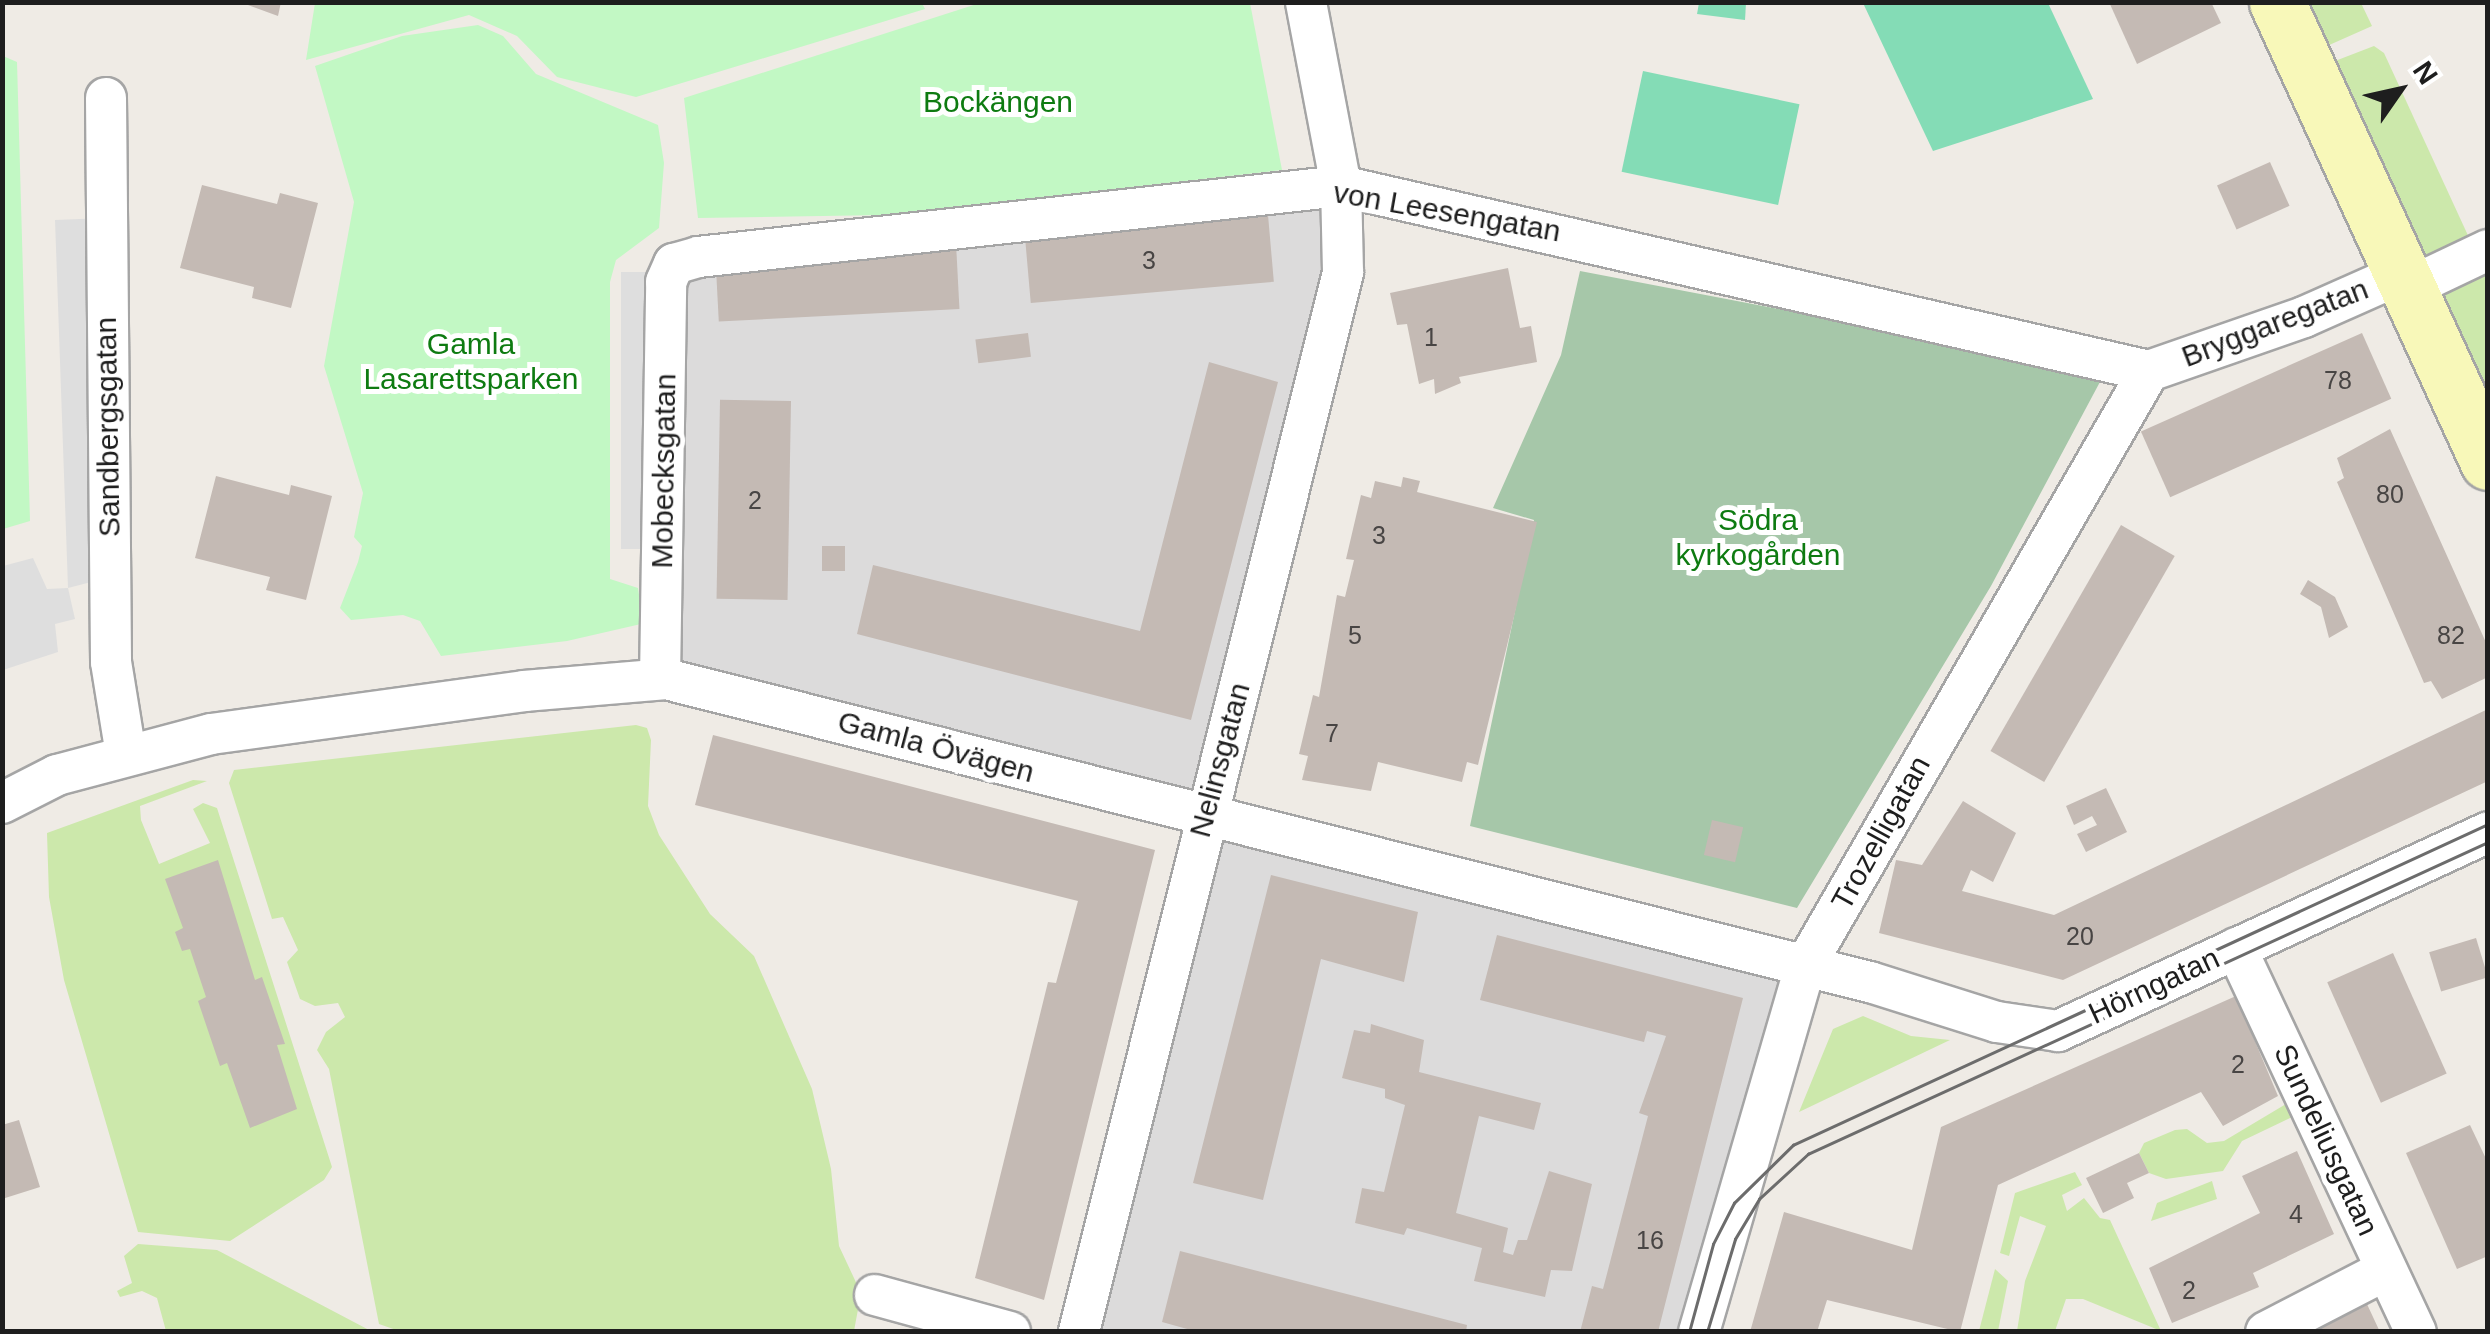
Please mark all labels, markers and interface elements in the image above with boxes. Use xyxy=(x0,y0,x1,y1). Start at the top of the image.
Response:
north arrow xyxy=(2350,40,2450,140)
text: N xyxy=(2407,56,2444,90)
park label: Bockängen xyxy=(923,84,1073,120)
street label: von Leesengatan xyxy=(1331,174,1563,250)
house number: 3 xyxy=(1142,245,1156,275)
street label: Bryggaregatan xyxy=(2177,271,2373,375)
street label: Sandbergsgatan xyxy=(88,317,128,537)
house number: 1 xyxy=(1424,322,1438,352)
park label: Gamla Lasarettsparken xyxy=(363,326,579,396)
house number: 78 xyxy=(2324,365,2352,395)
street label: Mobecksgatan xyxy=(644,373,684,569)
house number: 80 xyxy=(2376,479,2404,509)
house number: 2 xyxy=(748,485,762,515)
park label: Södra kyrkogården xyxy=(1675,502,1841,572)
house number: 3 xyxy=(1372,520,1386,550)
house number: 5 xyxy=(1348,620,1362,650)
house number: 82 xyxy=(2437,620,2465,650)
street label: Nelinsgatan xyxy=(1182,679,1258,841)
street label: Gamla Övägen xyxy=(834,704,1038,790)
house number: 7 xyxy=(1325,718,1339,748)
street label: Trozelligatan xyxy=(1824,750,1938,916)
house number: 20 xyxy=(2066,921,2094,951)
street label: Hörngatan xyxy=(2083,940,2225,1032)
street label: Sundeliusgatan xyxy=(2266,1039,2386,1241)
house number: 2 xyxy=(2231,1049,2245,1079)
house number: 4 xyxy=(2289,1199,2303,1229)
house number: 16 xyxy=(1636,1225,1664,1255)
house number: 2 xyxy=(2182,1275,2196,1305)

